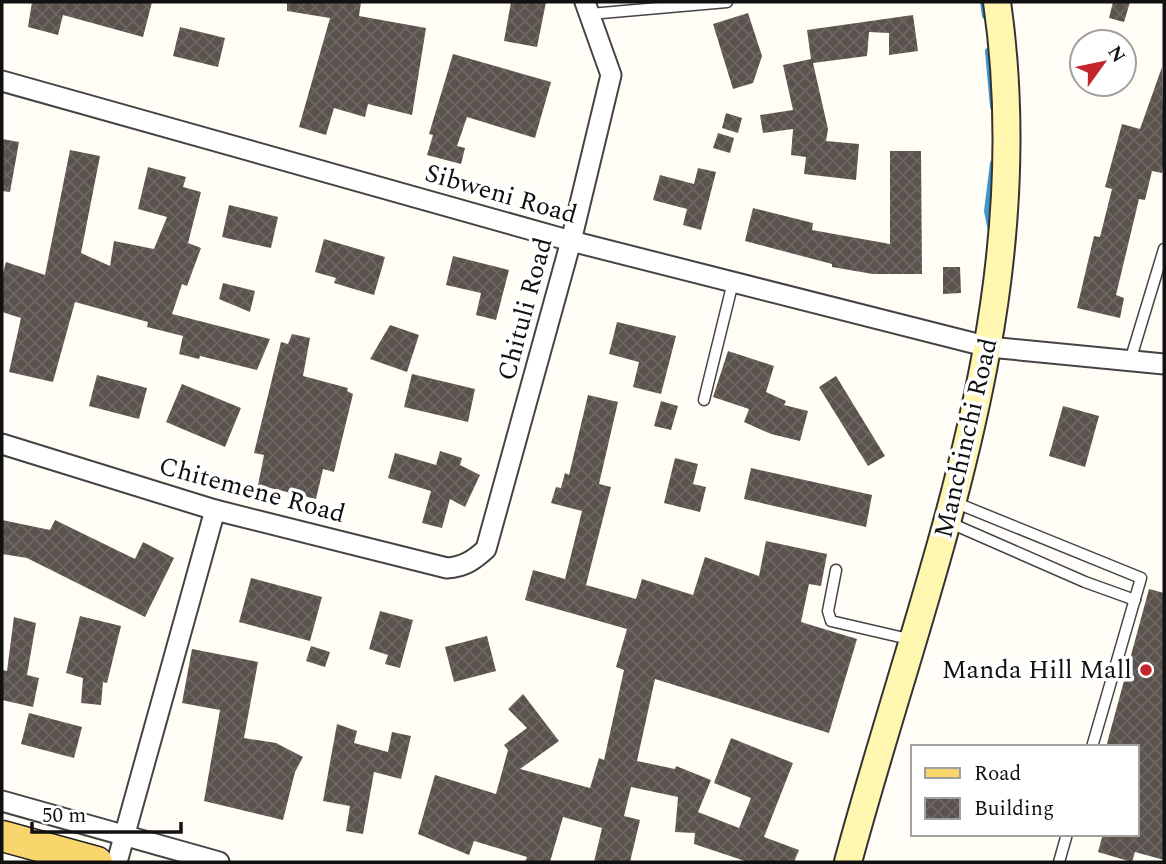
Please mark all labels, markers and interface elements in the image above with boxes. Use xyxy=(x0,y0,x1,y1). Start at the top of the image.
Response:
north arrow xyxy=(1068,28,1138,98)
text: N xyxy=(1100,40,1132,69)
street label: Sibweni Road xyxy=(420,153,582,235)
street label: Chituli Road xyxy=(487,233,563,385)
street label: Manchinchi Road xyxy=(924,334,1008,542)
street label: Chitemene Road xyxy=(154,446,350,534)
place label: Manda Hill Mall xyxy=(942,650,1132,690)
marker: Manda Hill Mall xyxy=(1138,662,1154,678)
legend xyxy=(911,745,1138,836)
text: Road xyxy=(974,758,1021,790)
scale bar xyxy=(32,790,180,834)
text: Building xyxy=(974,793,1054,825)
text: 50 m xyxy=(42,800,86,832)

